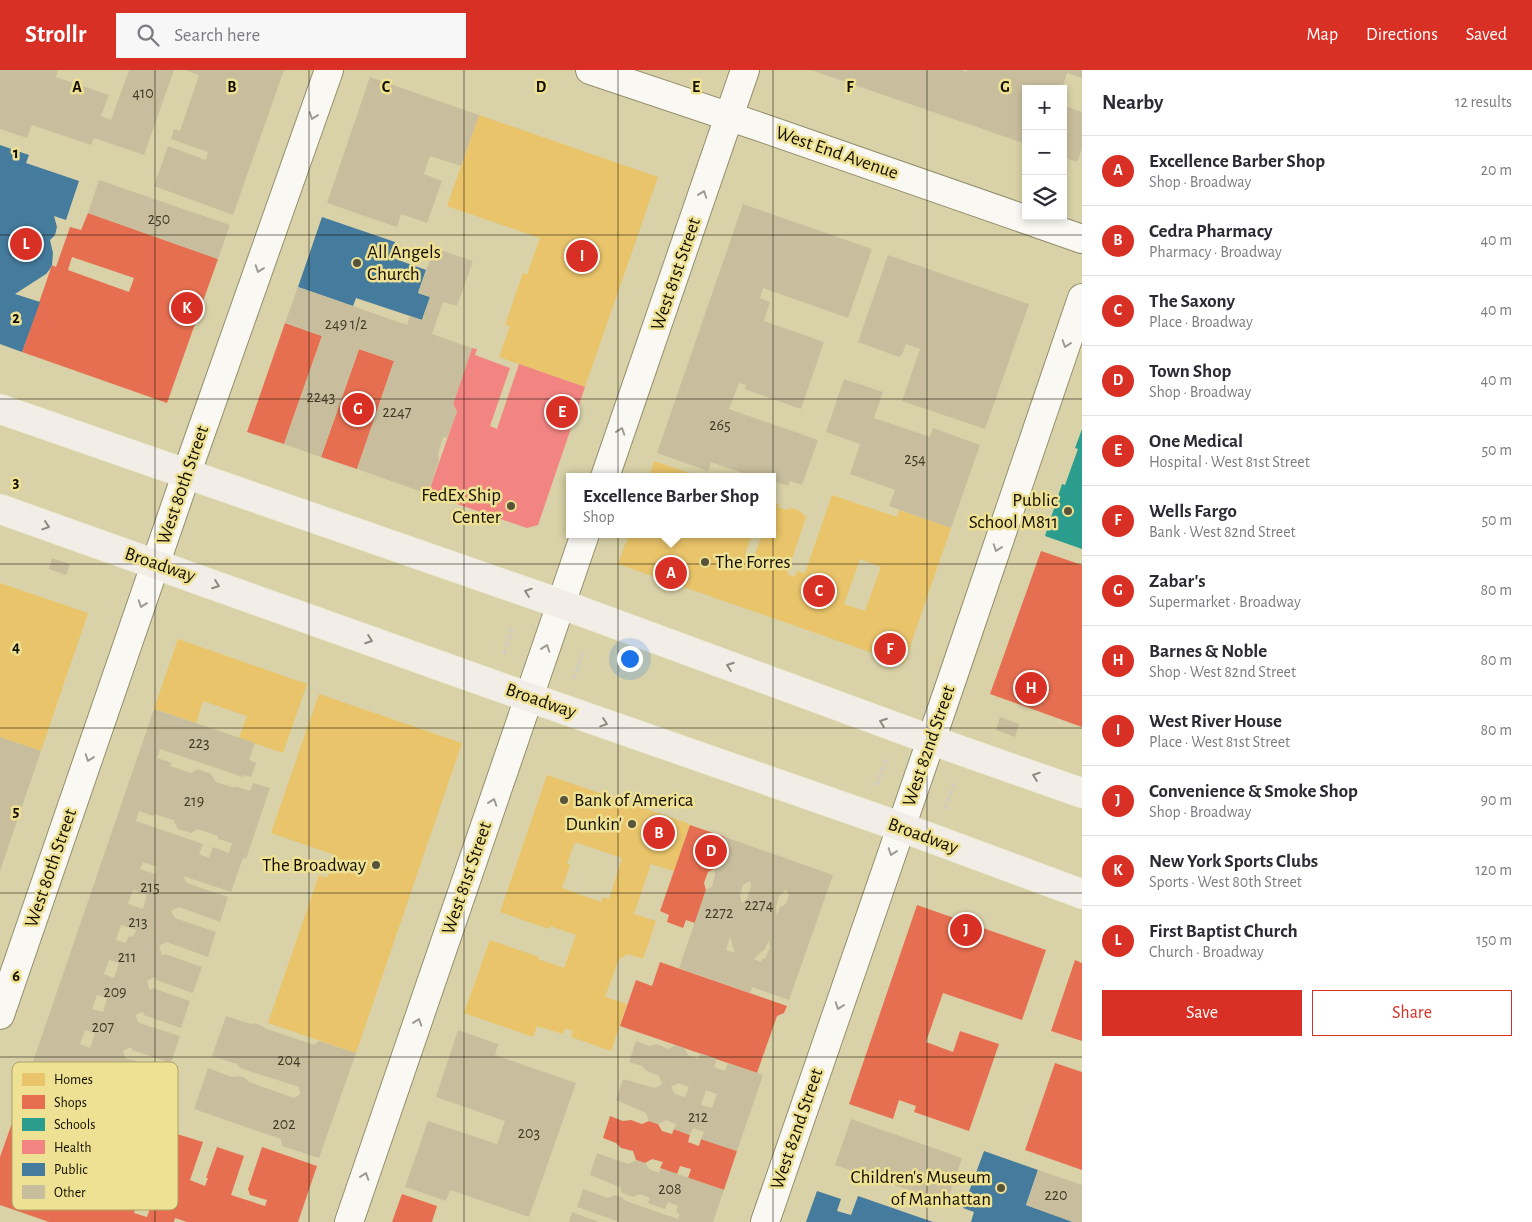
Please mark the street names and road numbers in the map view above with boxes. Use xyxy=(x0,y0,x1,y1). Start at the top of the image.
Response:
street label: West End Avenue xyxy=(773,123,901,183)
street label: West 81st Street xyxy=(648,215,704,333)
street label: West 80th Street xyxy=(154,423,212,547)
street label: Broadway xyxy=(122,544,198,586)
street label: Broadway xyxy=(503,680,579,722)
street label: West 82nd Street xyxy=(899,683,959,809)
street label: West 80th Street xyxy=(22,806,80,930)
street label: Broadway xyxy=(885,815,961,857)
street label: West 81st Street xyxy=(439,819,495,937)
street label: West 82nd Street xyxy=(767,1066,827,1192)

